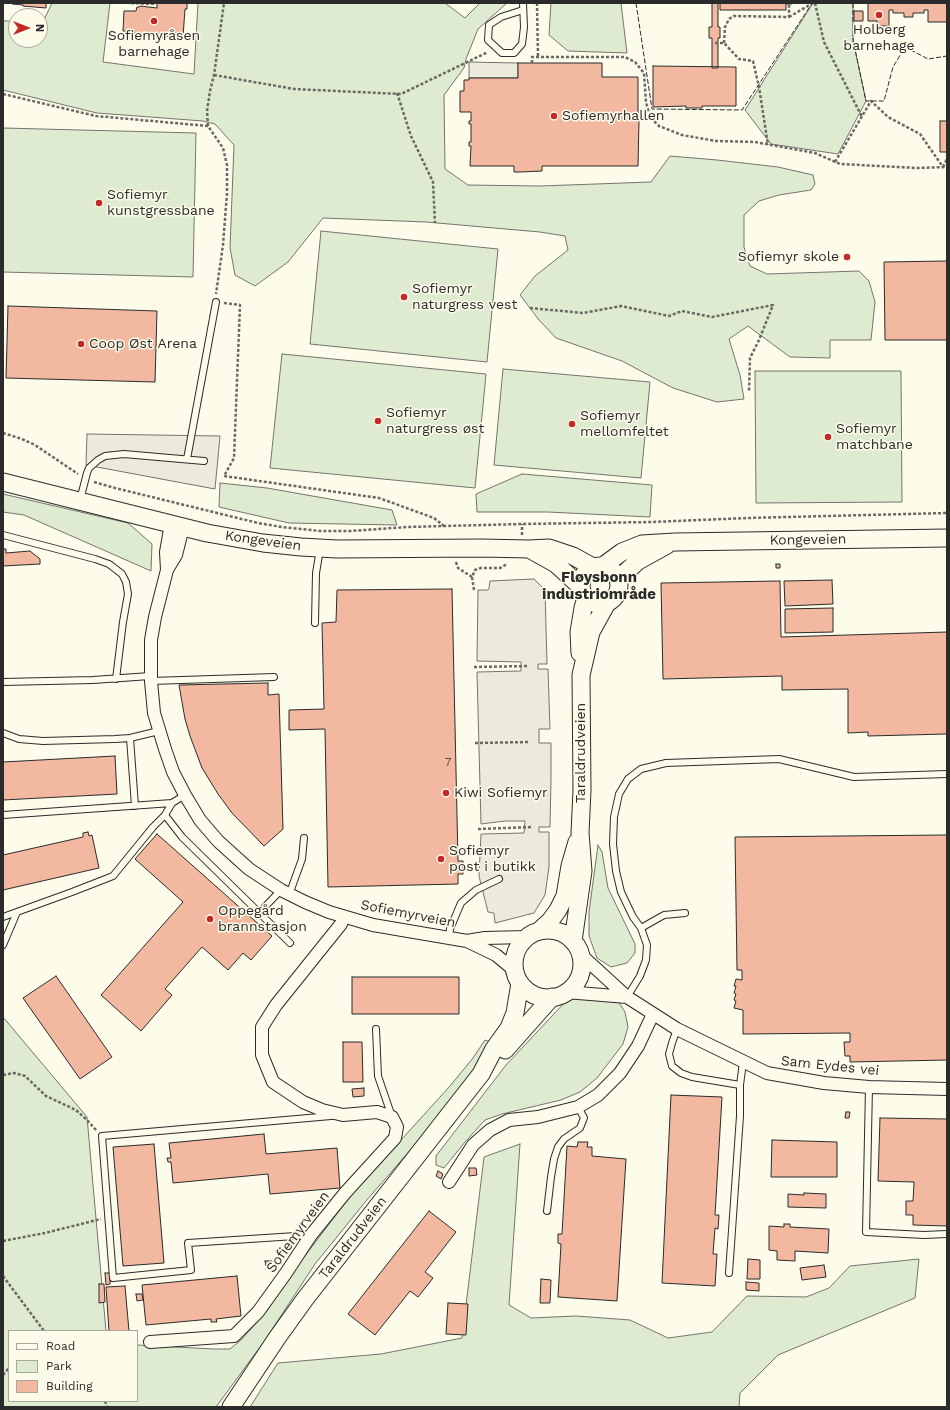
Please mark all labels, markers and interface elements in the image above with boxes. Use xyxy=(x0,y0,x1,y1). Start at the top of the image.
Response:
north arrow xyxy=(8,8,48,48)
marker: Holberg barnehage xyxy=(874,10,884,20)
marker: Sofiemyråsen barnehage xyxy=(149,16,159,26)
place label: Holberg barnehage xyxy=(843,22,915,54)
text: N xyxy=(33,24,46,32)
place label: Sofiemyråsen barnehage xyxy=(108,28,200,60)
place label: Sofiemyrhallen xyxy=(562,108,665,124)
marker: Sofiemyrhallen xyxy=(549,111,559,121)
place label: Sofiemyr kunstgressbane xyxy=(107,187,215,220)
marker: Sofiemyr kunstgressbane xyxy=(94,198,104,208)
place label: Sofiemyr skole xyxy=(738,249,839,265)
marker: Sofiemyr skole xyxy=(842,252,852,262)
place label: Sofiemyr naturgress vest xyxy=(412,281,517,314)
marker: Sofiemyr naturgress vest xyxy=(399,292,409,302)
place label: Coop Øst Arena xyxy=(89,336,197,352)
marker: Coop Øst Arena xyxy=(76,339,86,349)
place label: Sofiemyr naturgress øst xyxy=(386,405,484,438)
place label: Sofiemyr mellomfeltet xyxy=(580,408,669,440)
marker: Sofiemyr naturgress øst xyxy=(373,416,383,426)
marker: Sofiemyr mellomfeltet xyxy=(567,419,577,429)
place label: Sofiemyr matchbane xyxy=(836,421,913,454)
marker: Sofiemyr matchbane xyxy=(823,432,833,442)
street label: Kongeveien xyxy=(224,527,302,555)
street label: Kongeveien xyxy=(769,531,847,549)
district label: Fløysbonn industriområde xyxy=(542,569,656,604)
street label: Taraldrudveien xyxy=(573,703,589,803)
house number: 7 xyxy=(445,755,451,769)
place label: Kiwi Sofiemyr xyxy=(454,785,548,801)
marker: Kiwi Sofiemyr xyxy=(441,788,451,798)
place label: Sofiemyr post i butikk xyxy=(449,843,536,876)
marker: Sofiemyr post i butikk xyxy=(436,854,446,864)
street label: Sofiemyrveien xyxy=(359,897,457,931)
place label: Oppegård brannstasjon xyxy=(218,903,307,936)
marker: Oppegård brannstasjon xyxy=(205,914,215,924)
street label: Sam Eydes vei xyxy=(780,1052,880,1080)
street label: Sofiemyrveien xyxy=(263,1188,333,1276)
street label: Taraldrudveien xyxy=(315,1193,391,1283)
legend xyxy=(8,1330,138,1402)
text: Road xyxy=(46,1339,75,1353)
text: Park xyxy=(46,1359,72,1373)
text: Building xyxy=(46,1379,93,1393)

